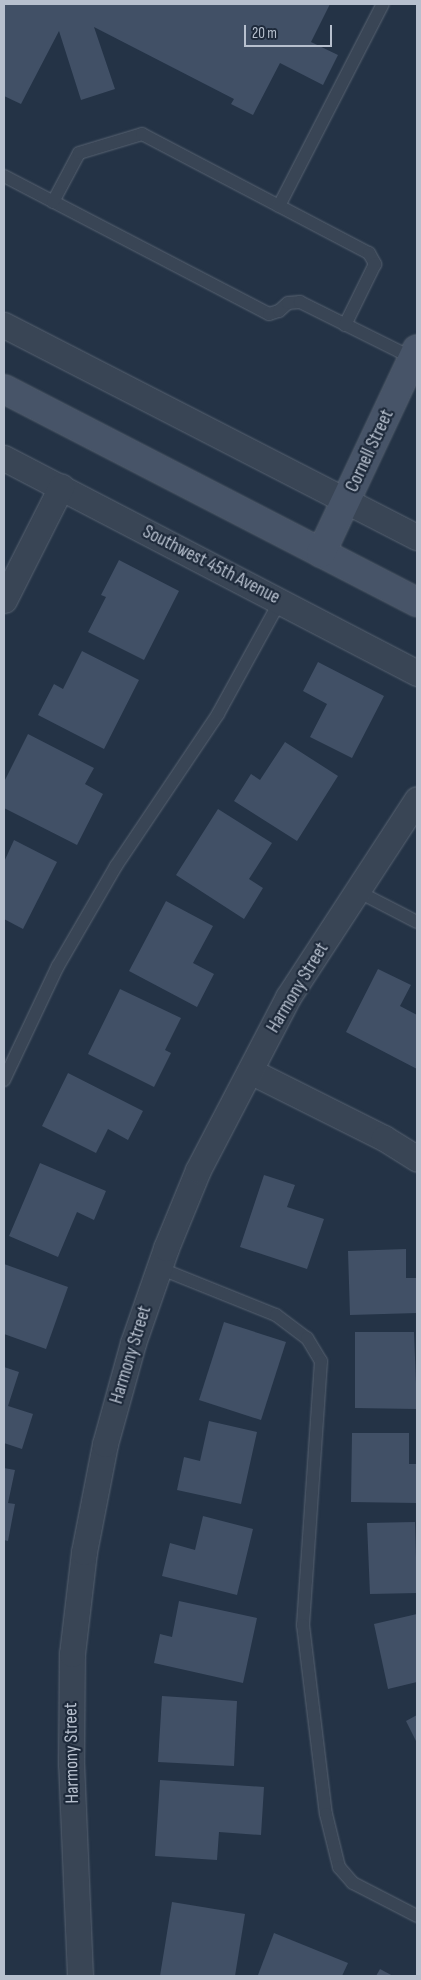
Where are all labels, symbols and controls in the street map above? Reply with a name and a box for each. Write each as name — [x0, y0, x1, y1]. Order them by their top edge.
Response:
scale bar — [246, 15, 334, 47]
text: 20 m — [252, 24, 277, 43]
street label: Cornell Street — [341, 406, 399, 496]
street label: Southwest 45th Avenue — [139, 521, 283, 609]
street label: Harmony Street — [262, 939, 334, 1037]
street label: Harmony Street — [105, 1303, 157, 1407]
street label: Harmony Street — [60, 1702, 84, 1804]

